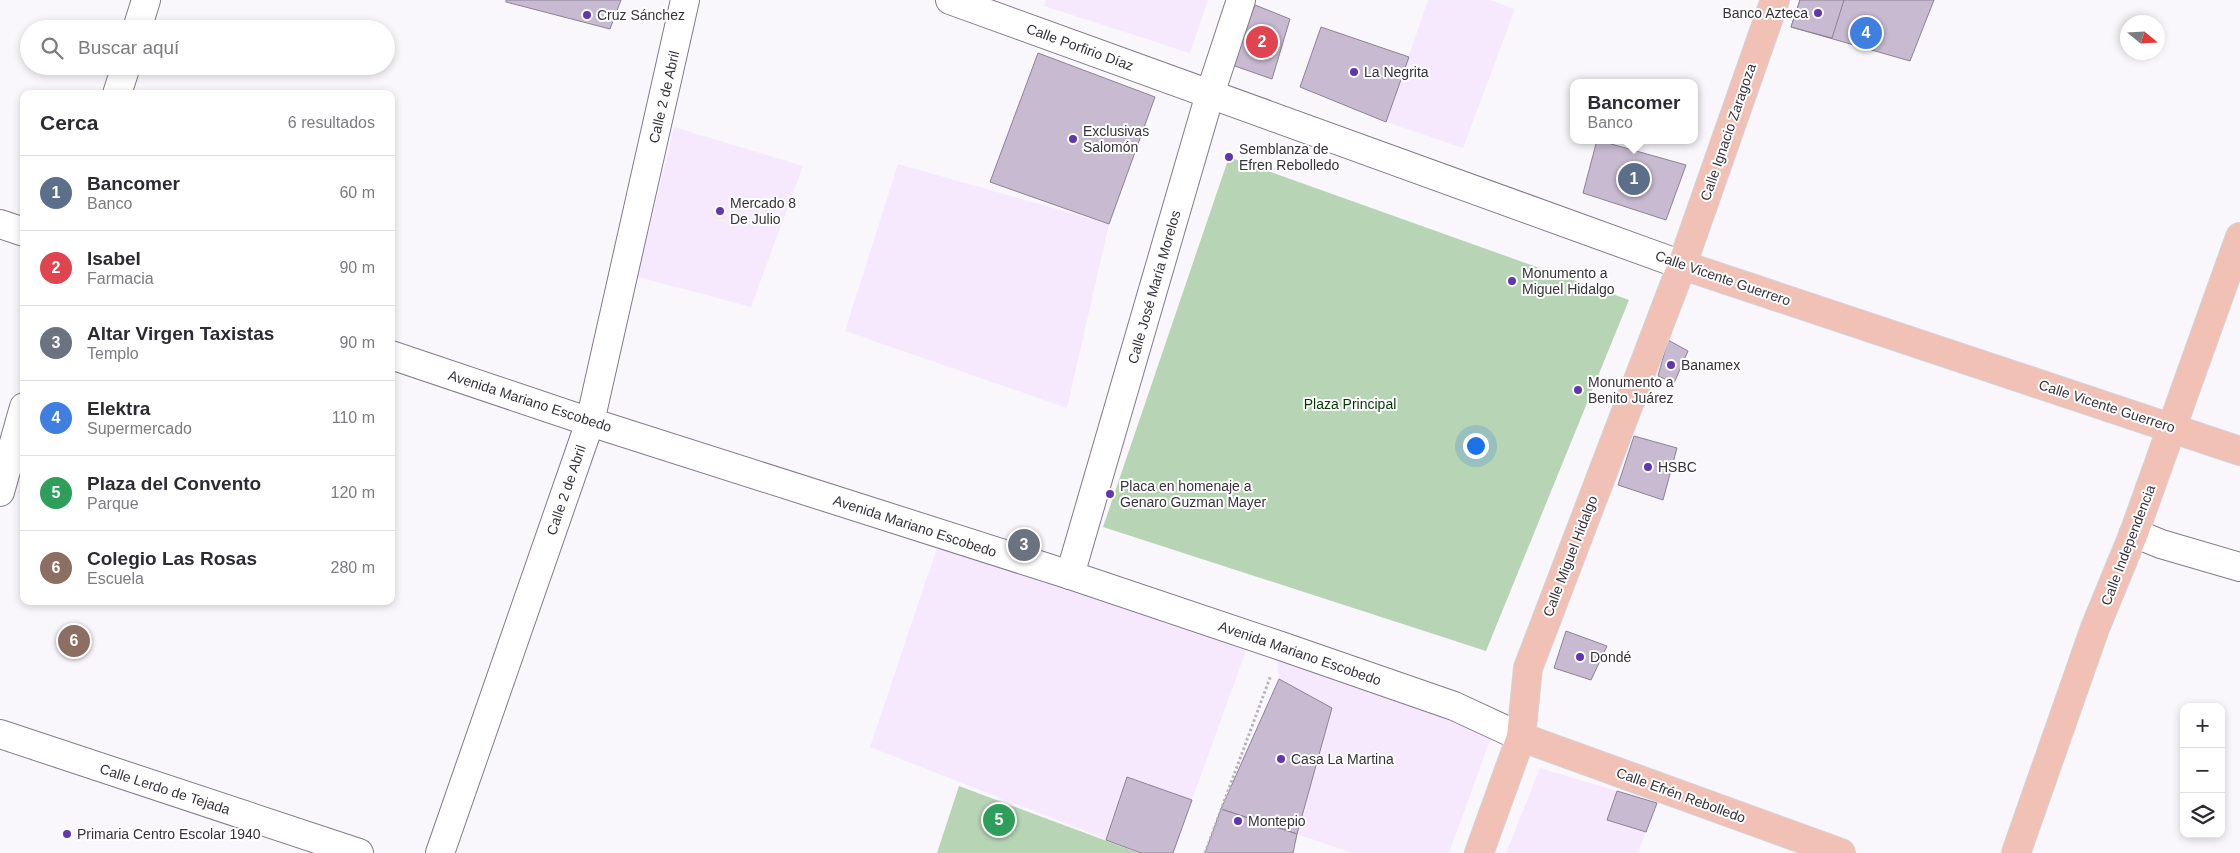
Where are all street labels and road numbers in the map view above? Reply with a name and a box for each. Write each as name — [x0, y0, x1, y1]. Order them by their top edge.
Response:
street label: Calle Porfirio Díaz — [1024, 20, 1136, 74]
street label: Calle 2 de Abril — [646, 49, 682, 145]
street label: Calle Ignacio Zaragoza — [1697, 61, 1759, 203]
street label: Calle José María Morelos — [1124, 209, 1184, 365]
street label: Calle Vicente Guerrero — [1653, 247, 1793, 309]
street label: Avenida Mariano Escobedo — [446, 367, 614, 435]
street label: Calle Vicente Guerrero — [2037, 376, 2177, 436]
street label: Calle 2 de Abril — [543, 443, 589, 537]
street label: Calle Independencia — [2098, 482, 2158, 607]
street label: Avenida Mariano Escobedo — [831, 492, 999, 560]
street label: Calle Miguel Hidalgo — [1540, 493, 1601, 619]
street label: Avenida Mariano Escobedo — [1217, 618, 1384, 688]
street label: Calle Lerdo de Tejada — [98, 760, 232, 818]
street label: Calle Efrén Rebolledo — [1614, 764, 1748, 826]

